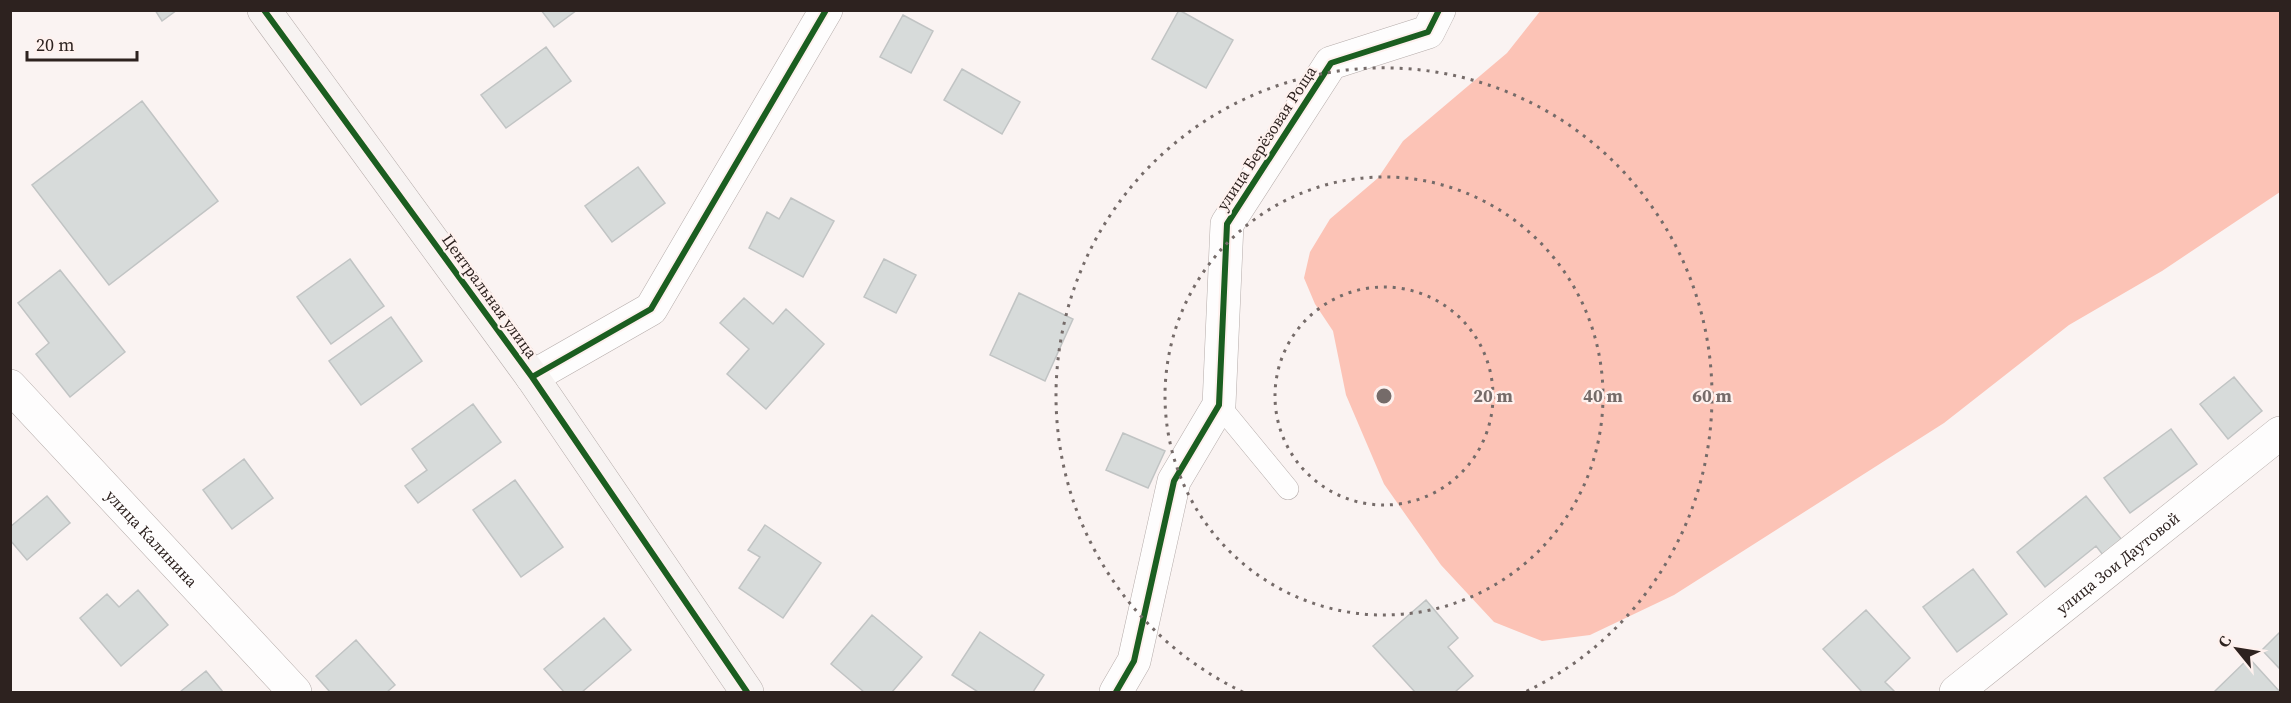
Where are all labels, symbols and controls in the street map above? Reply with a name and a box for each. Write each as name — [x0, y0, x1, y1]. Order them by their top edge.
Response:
scale bar — [27, 24, 136, 62]
text: 20 m — [36, 32, 74, 57]
street label: улица Берёзовая Роща — [1211, 61, 1321, 215]
street label: Центральная улица — [437, 229, 543, 363]
text: 20 m — [1473, 383, 1513, 408]
text: 40 m — [1583, 383, 1623, 408]
text: 60 m — [1692, 383, 1732, 408]
centre of rings — [1374, 386, 1394, 406]
street label: улица Калинина — [101, 485, 203, 592]
street label: улица Зои Даутовой — [2051, 507, 2184, 619]
north arrow — [2207, 619, 2267, 679]
text: С — [2212, 632, 2236, 651]

